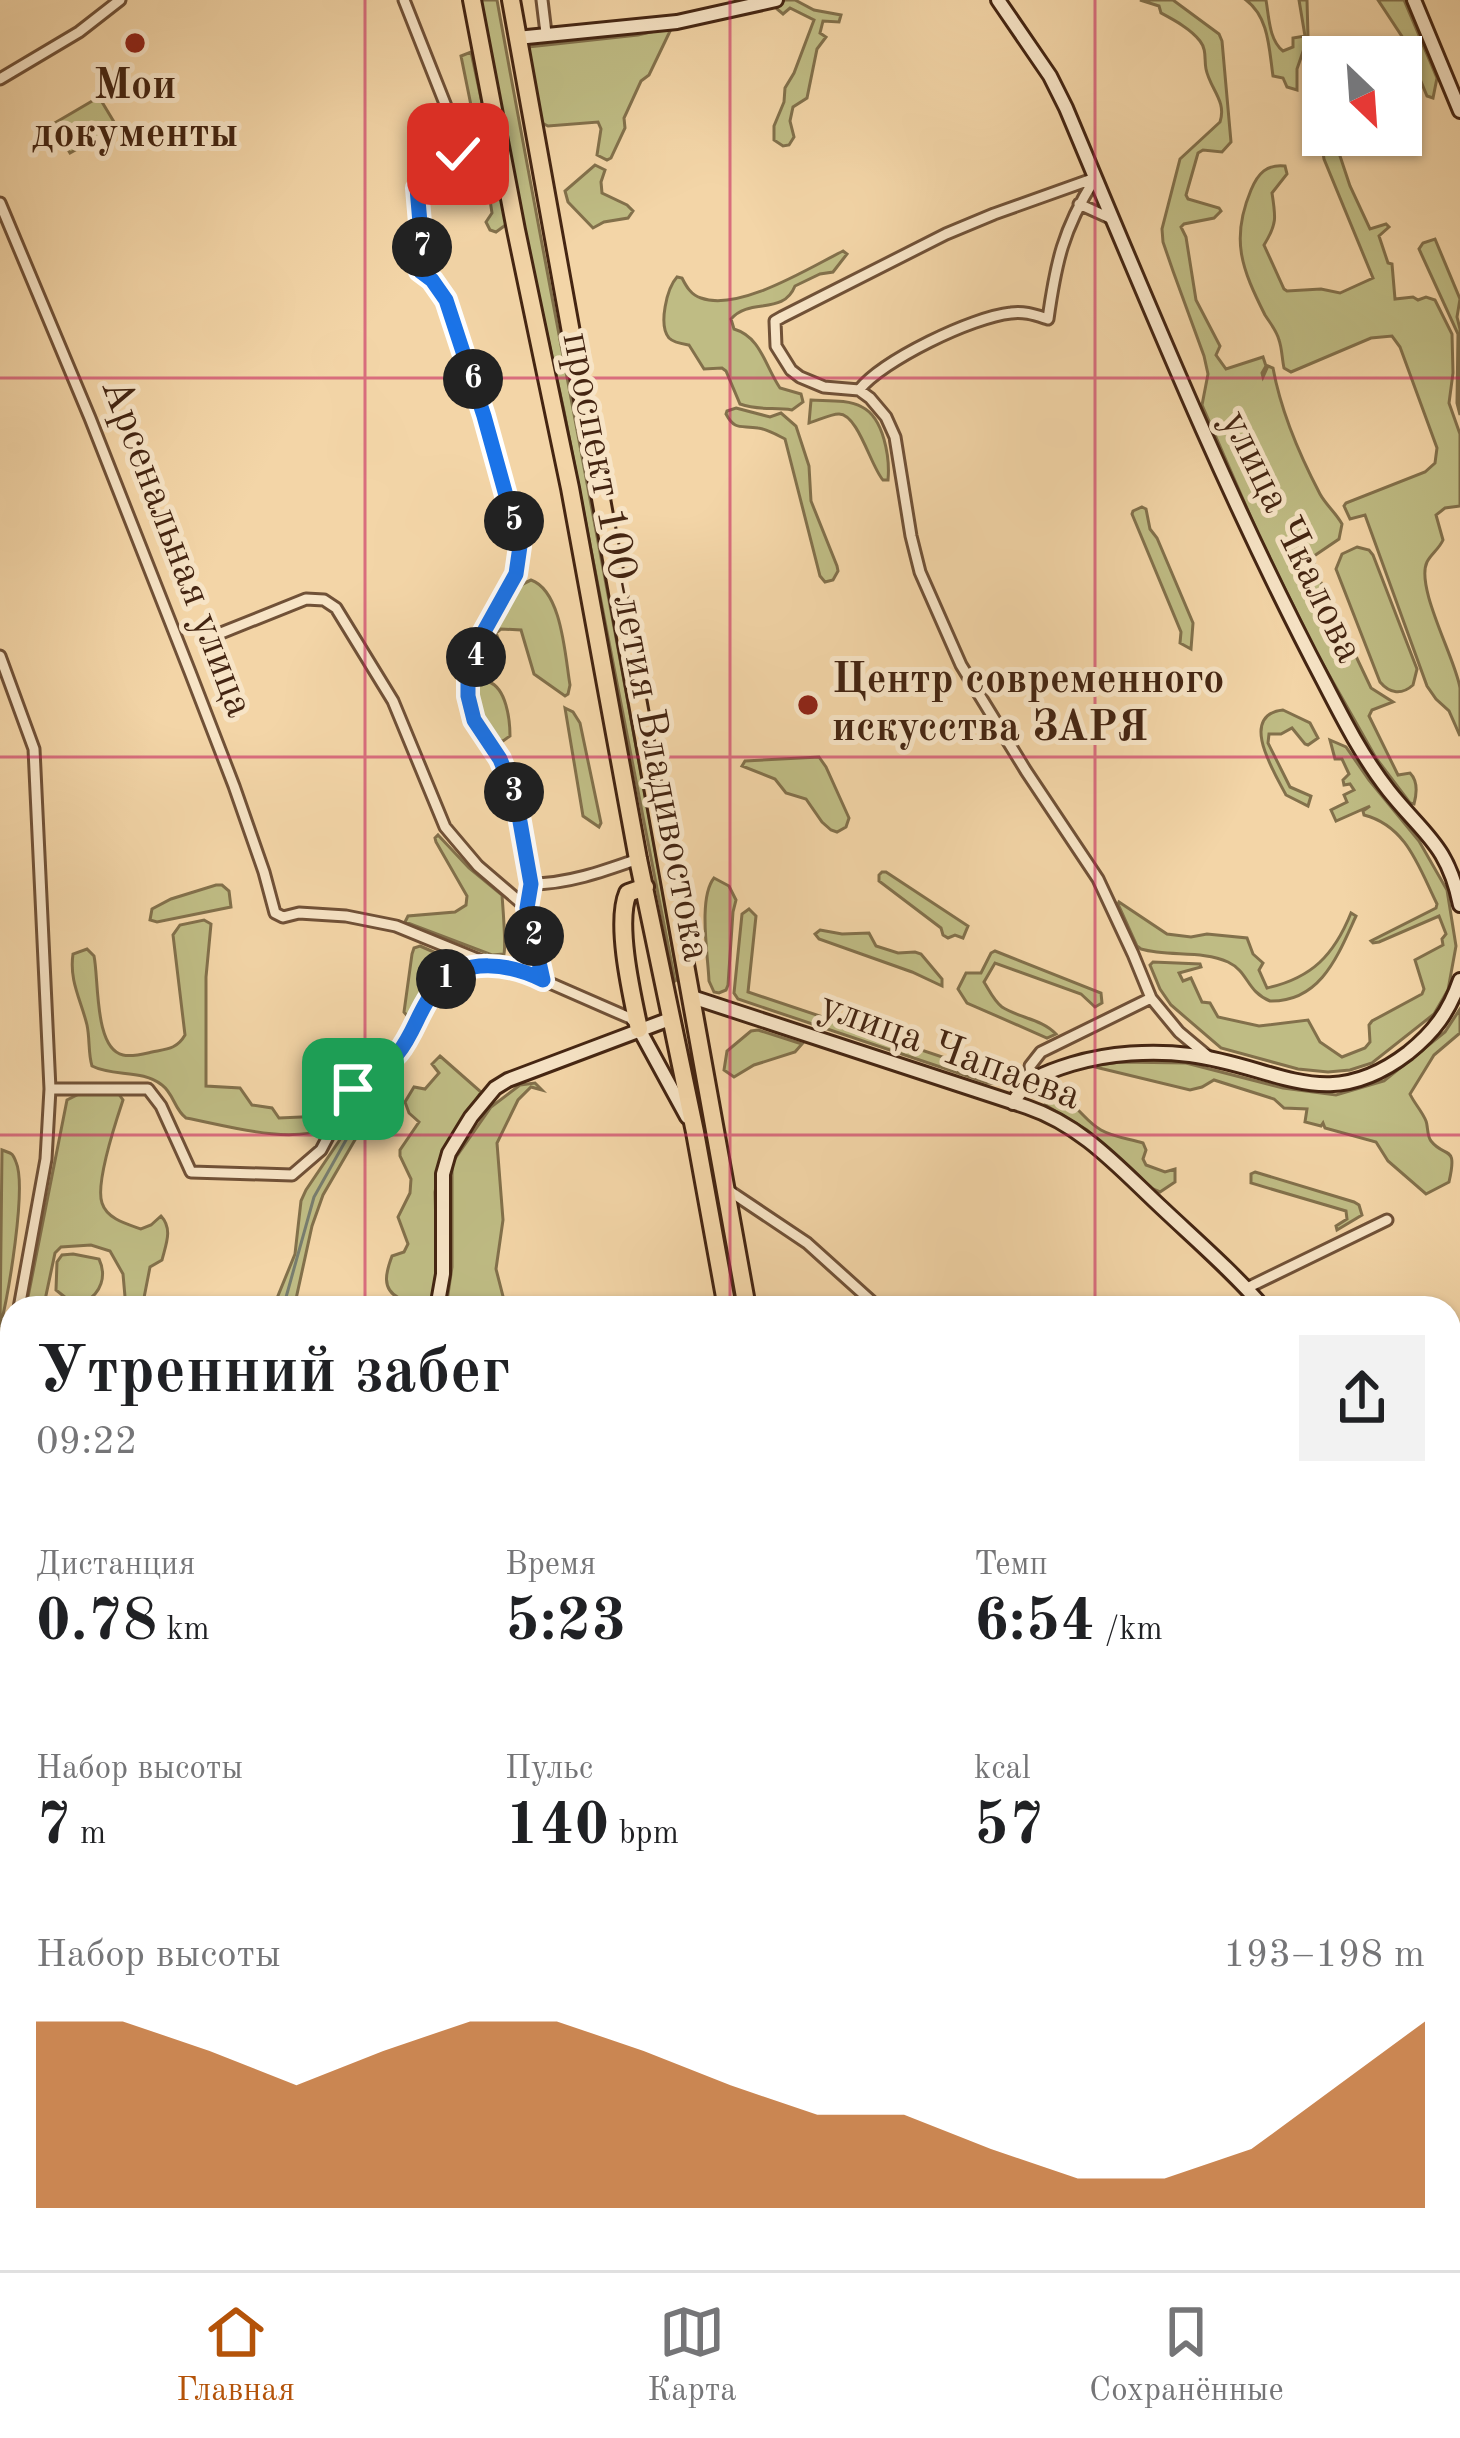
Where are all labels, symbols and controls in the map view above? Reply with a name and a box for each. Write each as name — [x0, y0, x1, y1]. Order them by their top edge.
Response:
marker: Мои документы — [122, 30, 148, 56]
north arrow — [1302, 36, 1422, 156]
map controls — [1302, 36, 1422, 156]
place label: Мои документы — [32, 66, 238, 156]
pin — [407, 103, 509, 205]
icon: check — [425, 121, 491, 187]
pin: 7 — [392, 217, 452, 277]
text: 7 — [412, 230, 432, 263]
street label: проспект 100-летия Владивостока — [553, 329, 717, 965]
pin: 6 — [443, 349, 503, 409]
text: 6 — [463, 362, 483, 395]
street label: Арсенальная улица — [92, 373, 260, 723]
street label: улица Чкалова — [1212, 404, 1370, 670]
pin: 5 — [484, 491, 544, 551]
text: 5 — [504, 504, 524, 537]
pin: 4 — [446, 627, 506, 687]
text: 4 — [466, 640, 486, 673]
place label: Центр современного искусства ЗАРЯ — [832, 660, 1225, 750]
marker: Центр современного искусства ЗАРЯ — [795, 692, 821, 718]
pin: 3 — [484, 762, 544, 822]
text: 3 — [504, 775, 524, 808]
pin: 2 — [504, 906, 564, 966]
text: 2 — [524, 919, 544, 952]
pin: 1 — [416, 949, 476, 1009]
text: 1 — [436, 962, 456, 995]
street label: улица Чапаева — [814, 985, 1086, 1119]
pin — [302, 1038, 404, 1140]
icon: arrive — [320, 1056, 386, 1122]
button: share — [1299, 1335, 1425, 1461]
text: Утренний забег — [36, 1341, 511, 1407]
text: 09:22 — [36, 1423, 137, 1462]
text: Дистанция — [36, 1549, 196, 1582]
text: Время — [505, 1549, 596, 1582]
text: Темп — [974, 1549, 1048, 1582]
text: 0.78 — [36, 1593, 157, 1653]
text: 5:23 — [505, 1593, 626, 1653]
text: 6:54 — [974, 1593, 1095, 1653]
text: km — [157, 1614, 210, 1647]
text: /km — [1095, 1614, 1163, 1647]
text: Набор высоты — [36, 1753, 243, 1786]
text: Пульс — [505, 1753, 593, 1786]
text: kcal — [974, 1753, 1031, 1786]
text: 7 — [36, 1797, 71, 1857]
text: 140 — [505, 1797, 609, 1857]
text: 57 — [974, 1797, 1044, 1857]
text: m — [71, 1818, 106, 1851]
text: bpm — [609, 1818, 679, 1851]
text: Набор высоты — [36, 1936, 281, 1975]
text: 193–198 m — [1223, 1936, 1425, 1975]
tab: Главная — [176, 2299, 295, 2412]
tab: Карта — [647, 2299, 737, 2412]
tab: Сохранённые — [1089, 2299, 1284, 2412]

